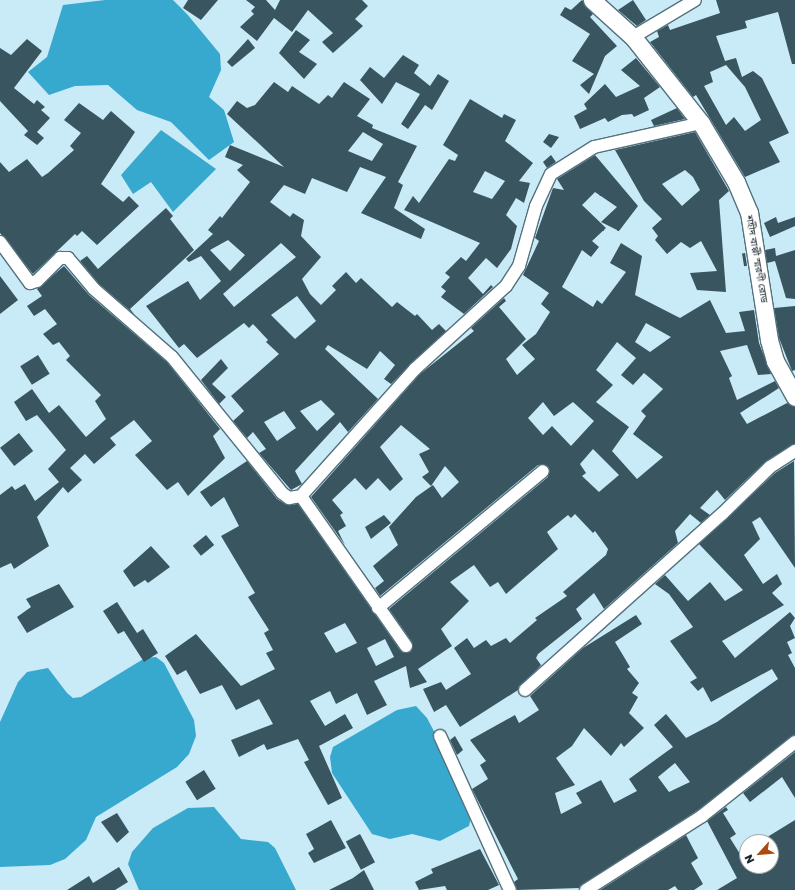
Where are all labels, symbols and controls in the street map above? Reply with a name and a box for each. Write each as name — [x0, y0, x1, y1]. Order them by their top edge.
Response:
street label: শহীদ বাপ্পী স্মরণী রোড — [743, 214, 771, 304]
north arrow — [739, 834, 779, 874]
text: N — [741, 853, 756, 866]

